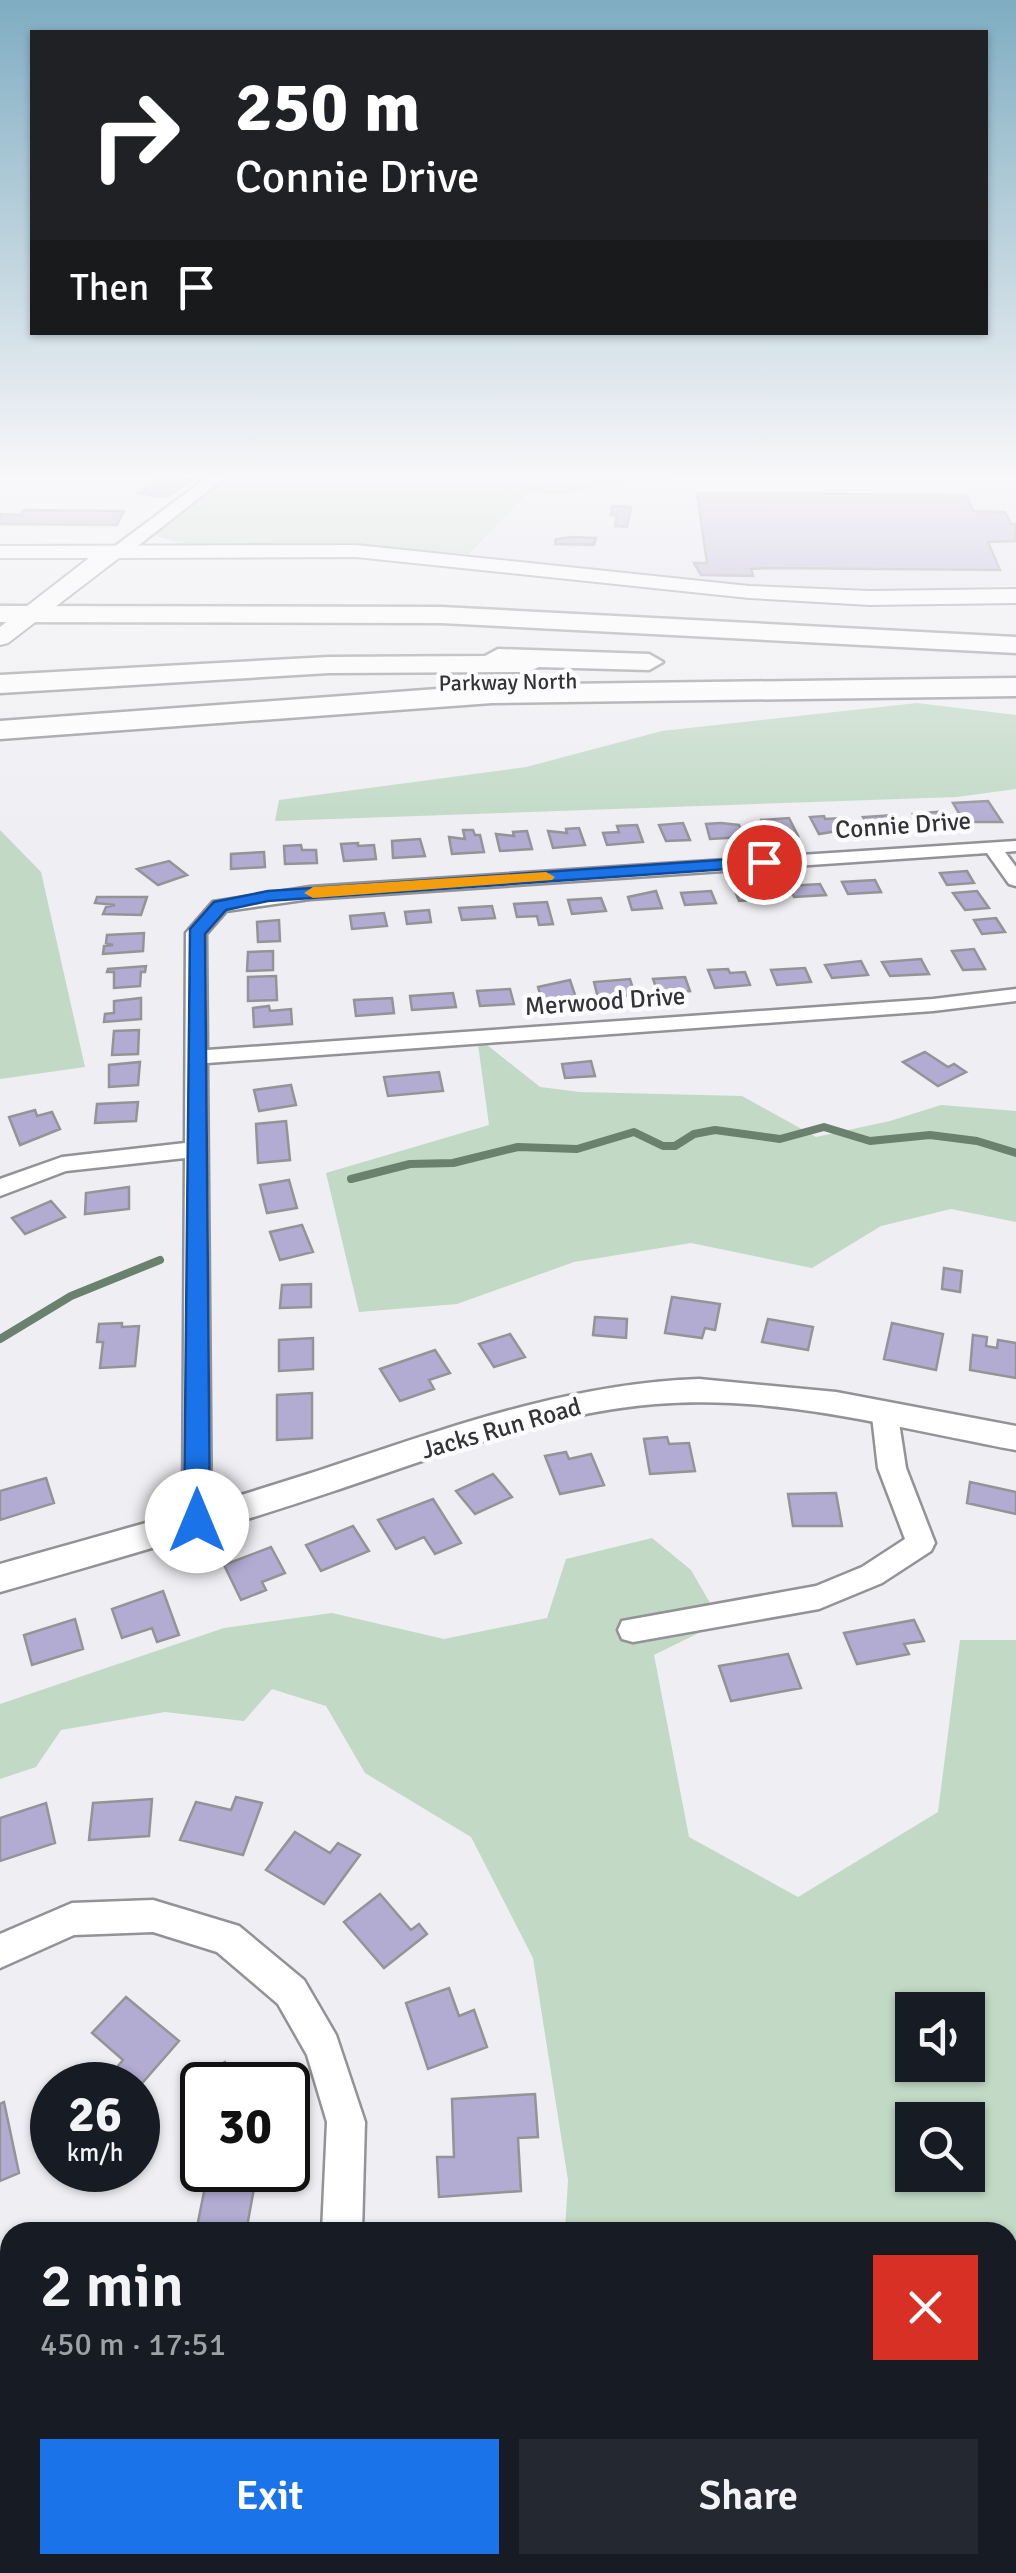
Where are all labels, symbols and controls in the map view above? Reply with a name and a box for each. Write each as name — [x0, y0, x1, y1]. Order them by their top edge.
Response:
text: 250 m — [235, 64, 420, 150]
icon: right — [70, 70, 200, 200]
text: Connie Drive — [235, 150, 480, 205]
icon: arrive — [169, 260, 224, 315]
text: Then — [70, 264, 149, 311]
street label: Parkway North — [438, 667, 578, 697]
street label: Connie Drive — [834, 805, 972, 845]
pin — [722, 820, 807, 905]
icon: arrive — [737, 835, 792, 890]
street label: Merwood Drive — [524, 980, 686, 1022]
street label: Jacks Run Road — [418, 1390, 584, 1466]
position arrow — [145, 1469, 249, 1573]
map controls — [895, 1992, 985, 2192]
button: sound — [895, 1992, 985, 2082]
speed limit sign: 30 — [180, 2062, 310, 2192]
text: 26 — [68, 2084, 122, 2146]
button: search — [895, 2102, 985, 2192]
text: km/h — [67, 2137, 123, 2168]
text: 2 min — [40, 2250, 184, 2324]
button: close — [873, 2255, 978, 2360]
text: 450 m · 17:51 — [40, 2325, 226, 2364]
button: Exit — [40, 2439, 499, 2554]
button: Share — [519, 2439, 978, 2554]

